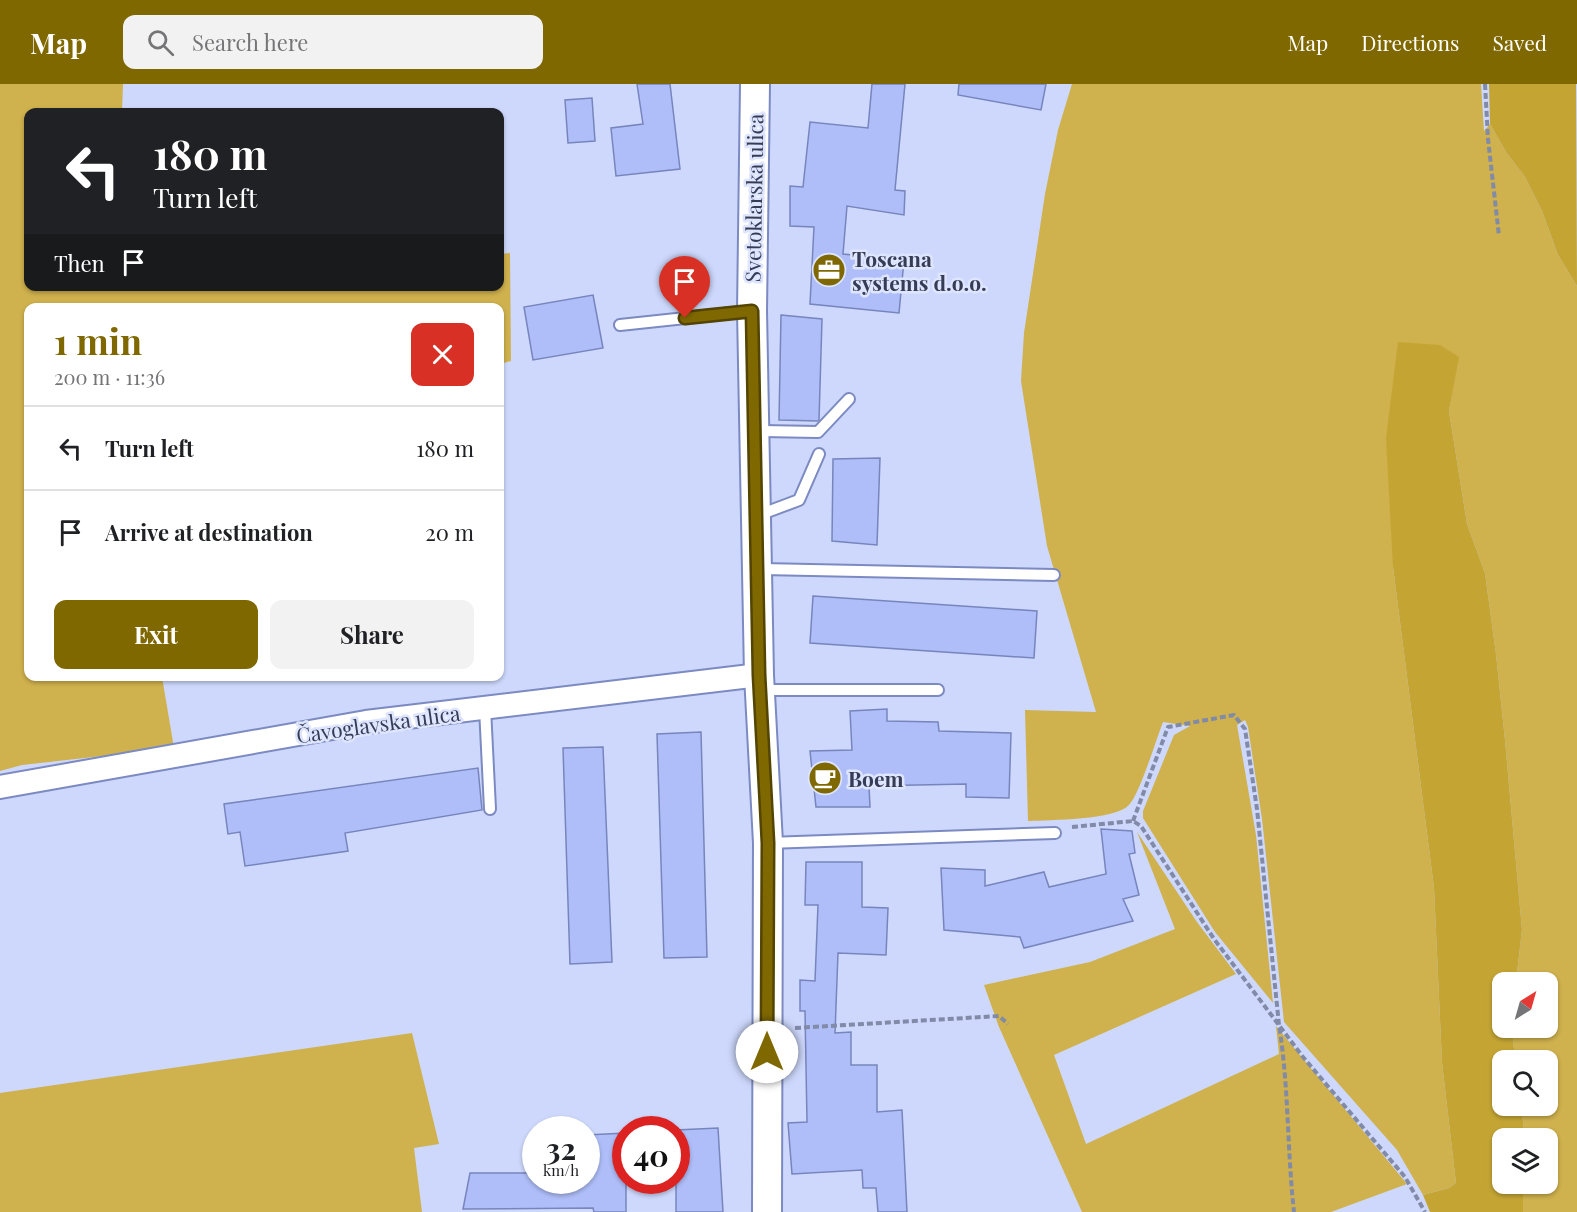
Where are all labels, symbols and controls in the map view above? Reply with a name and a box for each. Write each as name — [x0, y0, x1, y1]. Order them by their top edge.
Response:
search box — [123, 15, 543, 69]
text: Map — [30, 24, 87, 61]
icon: search — [144, 26, 177, 59]
text: Search here — [192, 27, 308, 57]
text: Map — [1287, 28, 1328, 56]
text: Directions — [1361, 28, 1459, 56]
text: Saved — [1492, 28, 1547, 56]
street label: Svetoklarska ulica — [738, 113, 768, 283]
text: 180 m — [153, 125, 268, 181]
icon: left — [54, 132, 132, 210]
text: Turn left — [153, 179, 257, 215]
place label: Toscana systems d.o.o. — [852, 244, 987, 296]
icon: arrive — [117, 246, 150, 279]
text: Then — [54, 248, 105, 278]
office icon: Toscana systems d.o.o. — [811, 252, 847, 288]
pin — [659, 256, 710, 318]
icon: arrive — [668, 265, 701, 298]
text: 1 min — [54, 316, 142, 364]
button: close — [411, 323, 474, 386]
text: 200 m · 11:36 — [54, 363, 165, 390]
icon: left — [54, 432, 87, 465]
text: Turn left — [105, 433, 194, 463]
text: 180 m — [416, 433, 474, 463]
icon: arrive — [54, 516, 87, 549]
text: Arrive at destination — [105, 517, 313, 547]
text: 20 m — [425, 517, 474, 547]
button: Exit — [54, 600, 258, 669]
button: Share — [270, 600, 474, 669]
street label: Čavoglavska ulica — [294, 698, 462, 748]
cafe icon: Boem — [807, 760, 843, 796]
place label: Boem — [848, 764, 903, 792]
north arrow — [1492, 972, 1558, 1038]
map controls — [1492, 972, 1558, 1194]
position arrow — [735, 1020, 799, 1084]
button: search — [1492, 1050, 1558, 1116]
speed limit sign: 40 — [612, 1116, 690, 1194]
text: 32 — [546, 1128, 576, 1168]
button: layers — [1492, 1128, 1558, 1194]
text: km/h — [543, 1160, 579, 1180]

